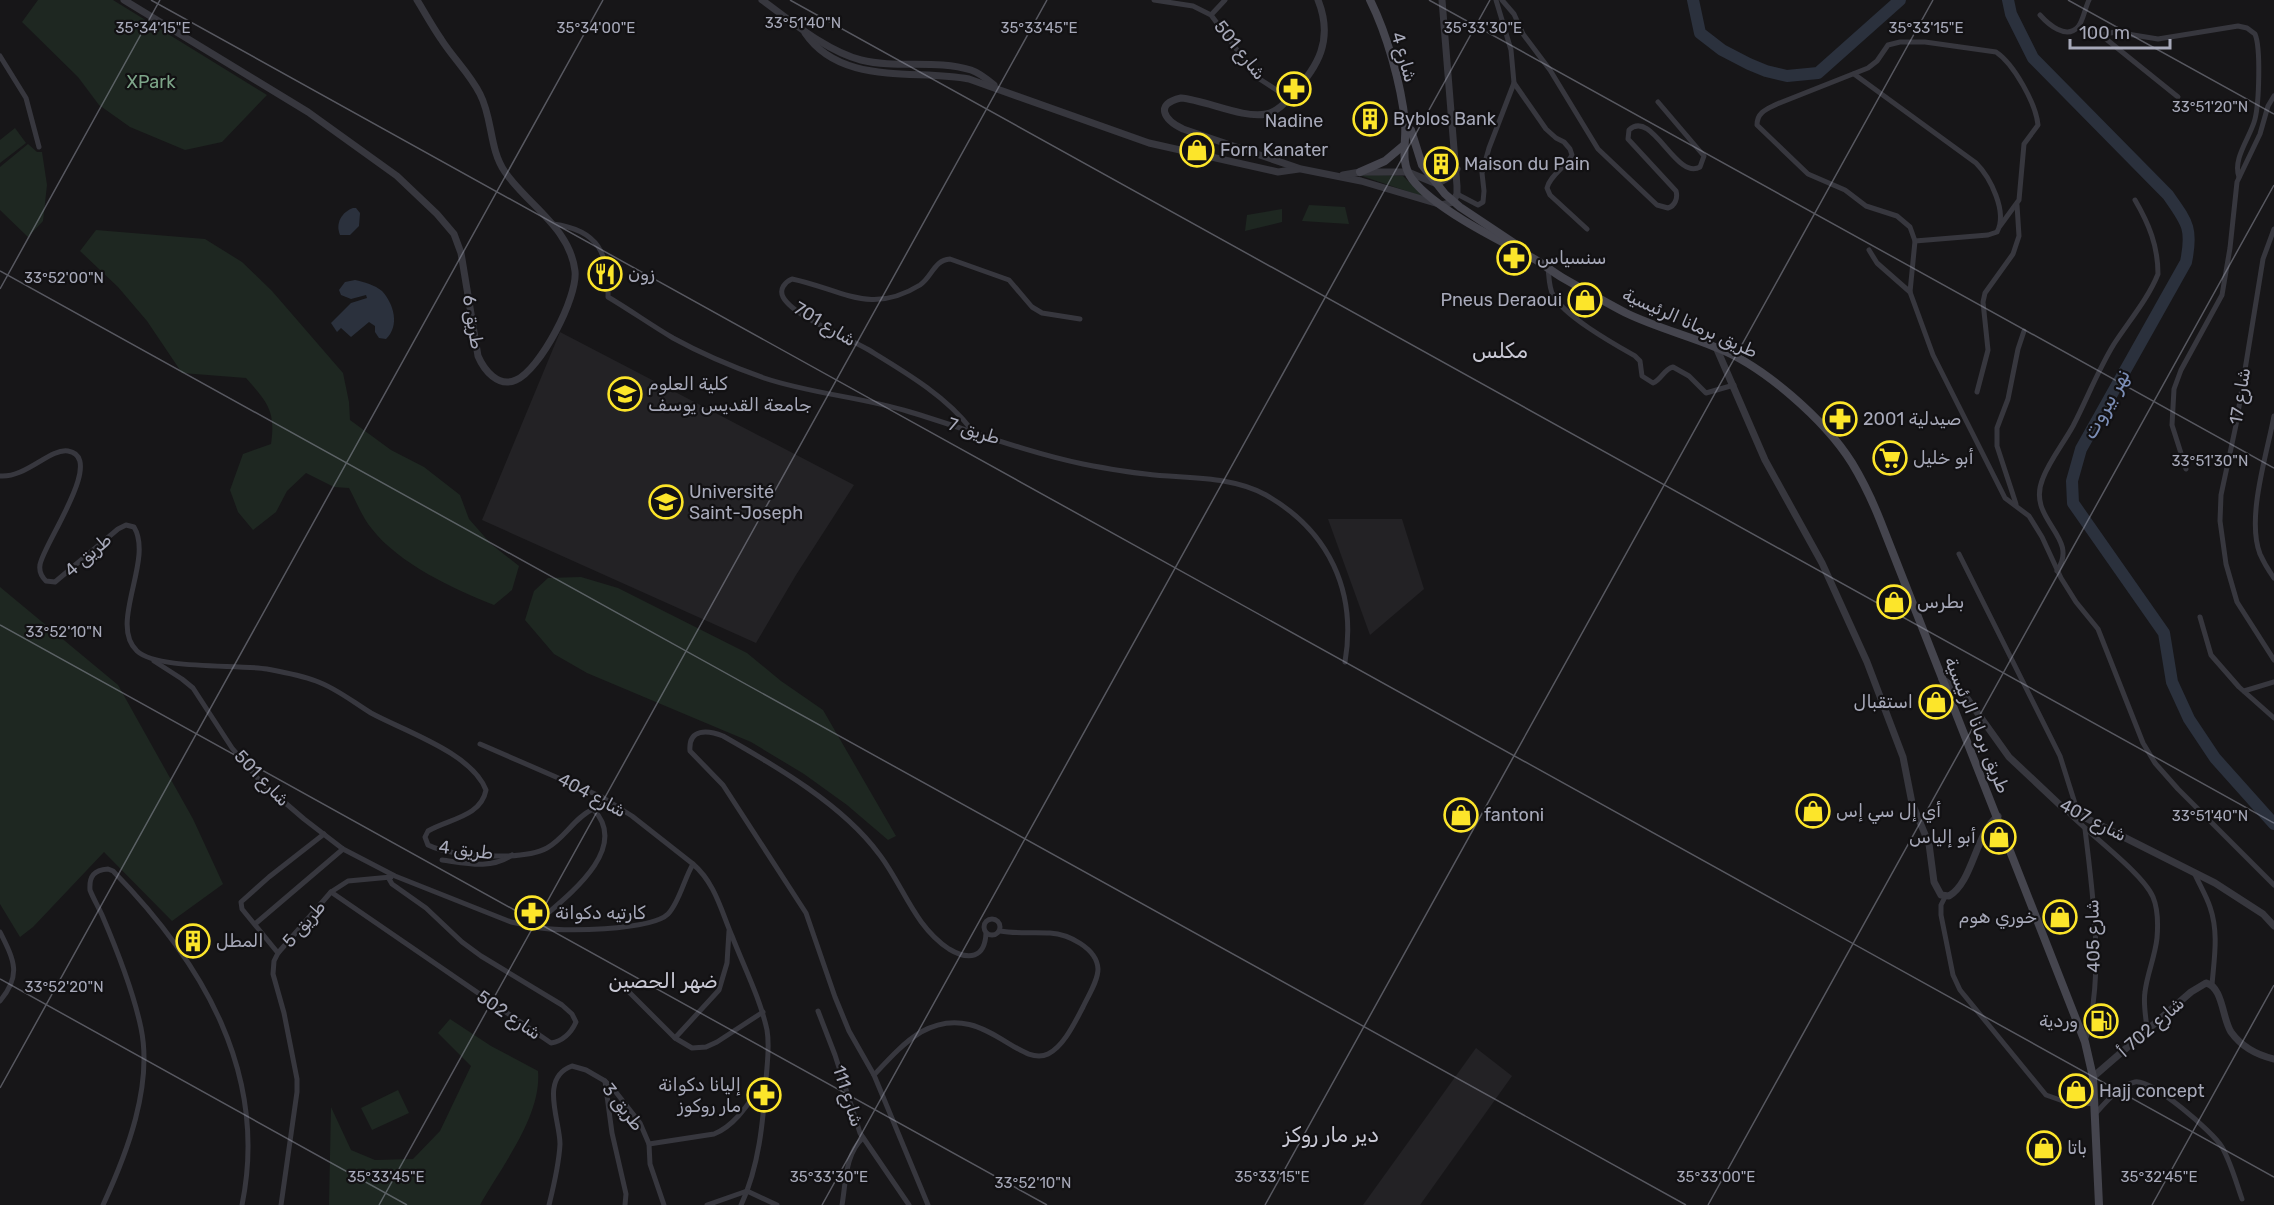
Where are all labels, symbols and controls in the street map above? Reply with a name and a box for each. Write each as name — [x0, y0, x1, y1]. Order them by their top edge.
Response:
scale bar — [2070, 12, 2170, 50]
text: 33°51'40"N — [765, 14, 841, 32]
street label: شارع 501 — [1209, 16, 1271, 85]
text: 35°34'15"E — [115, 19, 191, 37]
text: 35°34'00"E — [557, 19, 635, 37]
text: 35°33'45"E — [1000, 19, 1078, 37]
text: 35°33'30"E — [1444, 19, 1522, 37]
text: 35°33'15"E — [1888, 19, 1964, 37]
text: 100 m — [2079, 22, 2130, 44]
street label: شارع 4 — [1385, 29, 1422, 85]
park label: XPark — [127, 71, 176, 93]
pharmacy icon: Nadine — [1276, 71, 1312, 107]
text: 33°51'20"N — [2172, 98, 2248, 116]
building icon: Byblos Bank — [1352, 101, 1388, 137]
place label: Byblos Bank — [1393, 108, 1497, 130]
place label: Nadine — [1265, 110, 1323, 132]
shop icon: Forn Kanater — [1179, 132, 1215, 168]
place label: Forn Kanater — [1220, 139, 1328, 161]
building icon: Maison du Pain — [1423, 146, 1459, 182]
place label: Maison du Pain — [1464, 153, 1590, 175]
pharmacy icon: سنسياس — [1496, 240, 1532, 276]
place label: سنسياس — [1537, 247, 1606, 269]
restaurant icon: زون — [587, 256, 623, 292]
place label: زون — [628, 263, 655, 285]
text: 33°52'00"N — [24, 269, 104, 287]
shop icon: Pneus Deraoui — [1567, 282, 1603, 318]
street label: طريق برمانا الرئيسية — [1619, 283, 1761, 363]
place label: Pneus Deraoui — [1440, 289, 1562, 311]
street label: طريق 6 — [458, 293, 488, 351]
street label: شارع 701 — [789, 297, 860, 352]
district label: مكلس — [1472, 338, 1528, 363]
water label: نهر بيروت — [2077, 365, 2135, 443]
street label: شارع 17 — [2225, 366, 2256, 426]
place label: كلية العلوم جامعة القديس يوسف — [648, 373, 812, 416]
school or university icon: كلية العلوم جامعة القديس يوسف — [607, 376, 643, 412]
pharmacy icon: صيدلية 2001 — [1822, 401, 1858, 437]
place label: صيدلية 2001 — [1863, 408, 1961, 430]
street label: طريق 7 — [945, 413, 1003, 449]
supermarket icon: أبو خليل — [1872, 440, 1908, 476]
place label: أبو خليل — [1913, 447, 1974, 469]
text: 33°51'30"N — [2172, 452, 2248, 470]
place label: Université Saint-Joseph — [689, 481, 803, 524]
school or university icon: Université Saint-Joseph — [648, 484, 684, 520]
street label: طريق 4 — [60, 529, 116, 581]
shop icon: بطرس — [1876, 584, 1912, 620]
place label: بطرس — [1917, 591, 1964, 613]
text: 33°52'10"N — [26, 623, 102, 641]
street label: طريق برمانا الرئيسية — [1940, 653, 2014, 797]
shop icon: استقبال — [1918, 684, 1954, 720]
place label: استقبال — [1854, 691, 1913, 713]
street label: شارع 501 — [229, 745, 294, 812]
street label: شارع 404 — [554, 768, 630, 823]
shop icon: أي إل سي إس — [1795, 793, 1831, 829]
street label: شارع 407 — [2055, 794, 2130, 847]
shop icon: fantoni — [1443, 797, 1479, 833]
place label: أي إل سي إس — [1836, 800, 1941, 824]
place label: fantoni — [1484, 804, 1544, 826]
text: 33°51'40"N — [2172, 807, 2248, 825]
shop icon: أبو إلياس — [1981, 819, 2017, 855]
place label: أبو إلياس — [1909, 826, 1976, 848]
street label: طريق 4 — [437, 836, 495, 864]
pharmacy icon: كارتيه دكوانة — [514, 895, 550, 931]
street label: طريق 5 — [278, 896, 330, 952]
shop icon: خوري هوم — [2042, 899, 2078, 935]
street label: شارع 405 — [2081, 899, 2106, 973]
place label: كارتيه دكوانة — [555, 902, 646, 924]
place label: خوري هوم — [1959, 906, 2037, 929]
building icon: المطل — [175, 923, 211, 959]
place label: المطل — [216, 930, 264, 952]
district label: ضهر الحصين — [608, 968, 718, 993]
text: 33°52'20"N — [24, 978, 104, 996]
street label: شارع 502 — [472, 985, 545, 1045]
street label: شارع 702 أ — [2113, 992, 2189, 1063]
fuel station icon: وردية — [2083, 1003, 2119, 1039]
place label: وردية — [2039, 1010, 2078, 1032]
street label: شارع 111 — [827, 1062, 868, 1130]
shop icon: Hajj concept — [2058, 1073, 2094, 1109]
place label: إليانا دكوانة مار روكوز — [658, 1074, 741, 1117]
pharmacy icon: إليانا دكوانة مار روكوز — [746, 1077, 782, 1113]
street label: طريق 3 — [597, 1079, 649, 1135]
place label: Hajj concept — [2099, 1080, 2204, 1102]
district label: دير مار روكز — [1281, 1122, 1379, 1148]
shop icon: باتا — [2026, 1130, 2062, 1166]
place label: باتا — [2067, 1137, 2087, 1159]
text: 35°33'45"E — [347, 1168, 425, 1186]
text: 35°33'30"E — [790, 1168, 868, 1186]
text: 35°33'15"E — [1234, 1168, 1310, 1186]
text: 35°33'00"E — [1677, 1168, 1755, 1186]
text: 35°32'45"E — [2121, 1168, 2197, 1186]
text: 33°52'10"N — [995, 1174, 1071, 1192]

